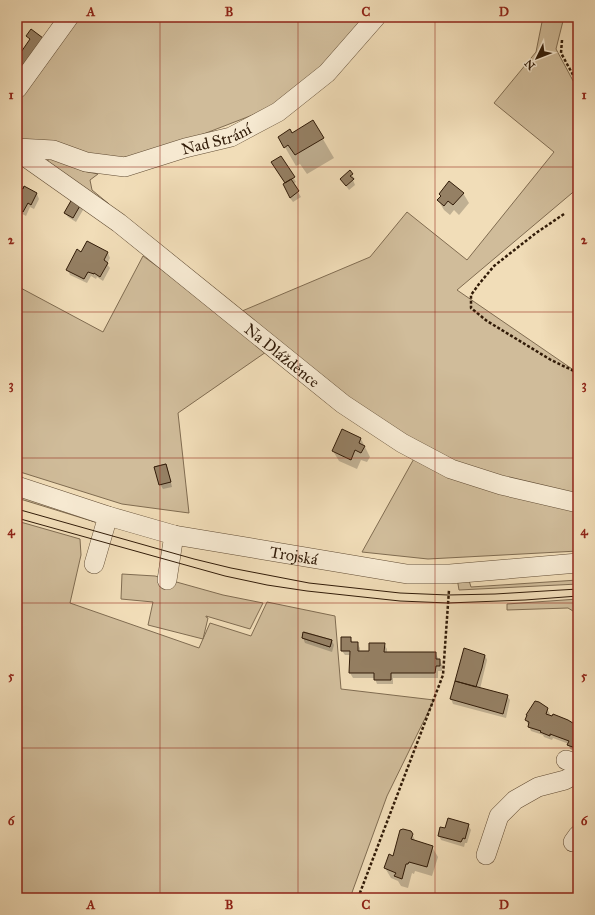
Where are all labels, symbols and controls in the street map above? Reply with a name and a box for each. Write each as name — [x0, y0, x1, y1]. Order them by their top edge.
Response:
text: A — [86, 4, 96, 20]
text: B — [225, 4, 234, 20]
text: C — [362, 4, 371, 20]
text: D — [499, 4, 509, 20]
north arrow — [517, 38, 557, 78]
text: N — [522, 56, 538, 72]
text: 1 — [8, 87, 14, 103]
text: 1 — [581, 87, 587, 103]
street label: Nad Strání — [179, 118, 255, 158]
text: 2 — [8, 232, 15, 248]
text: 2 — [581, 232, 588, 248]
street label: Na Dlážděnce — [241, 319, 324, 391]
text: 3 — [8, 377, 14, 393]
text: 3 — [581, 377, 587, 393]
text: 4 — [7, 523, 15, 539]
text: 4 — [580, 523, 588, 539]
street label: Trojská — [268, 542, 320, 568]
text: 5 — [8, 668, 15, 684]
text: 5 — [581, 668, 588, 684]
text: 6 — [8, 813, 16, 829]
text: 6 — [581, 813, 589, 829]
text: A — [86, 897, 96, 913]
text: B — [225, 897, 234, 913]
text: C — [362, 897, 371, 913]
text: D — [499, 897, 509, 913]

